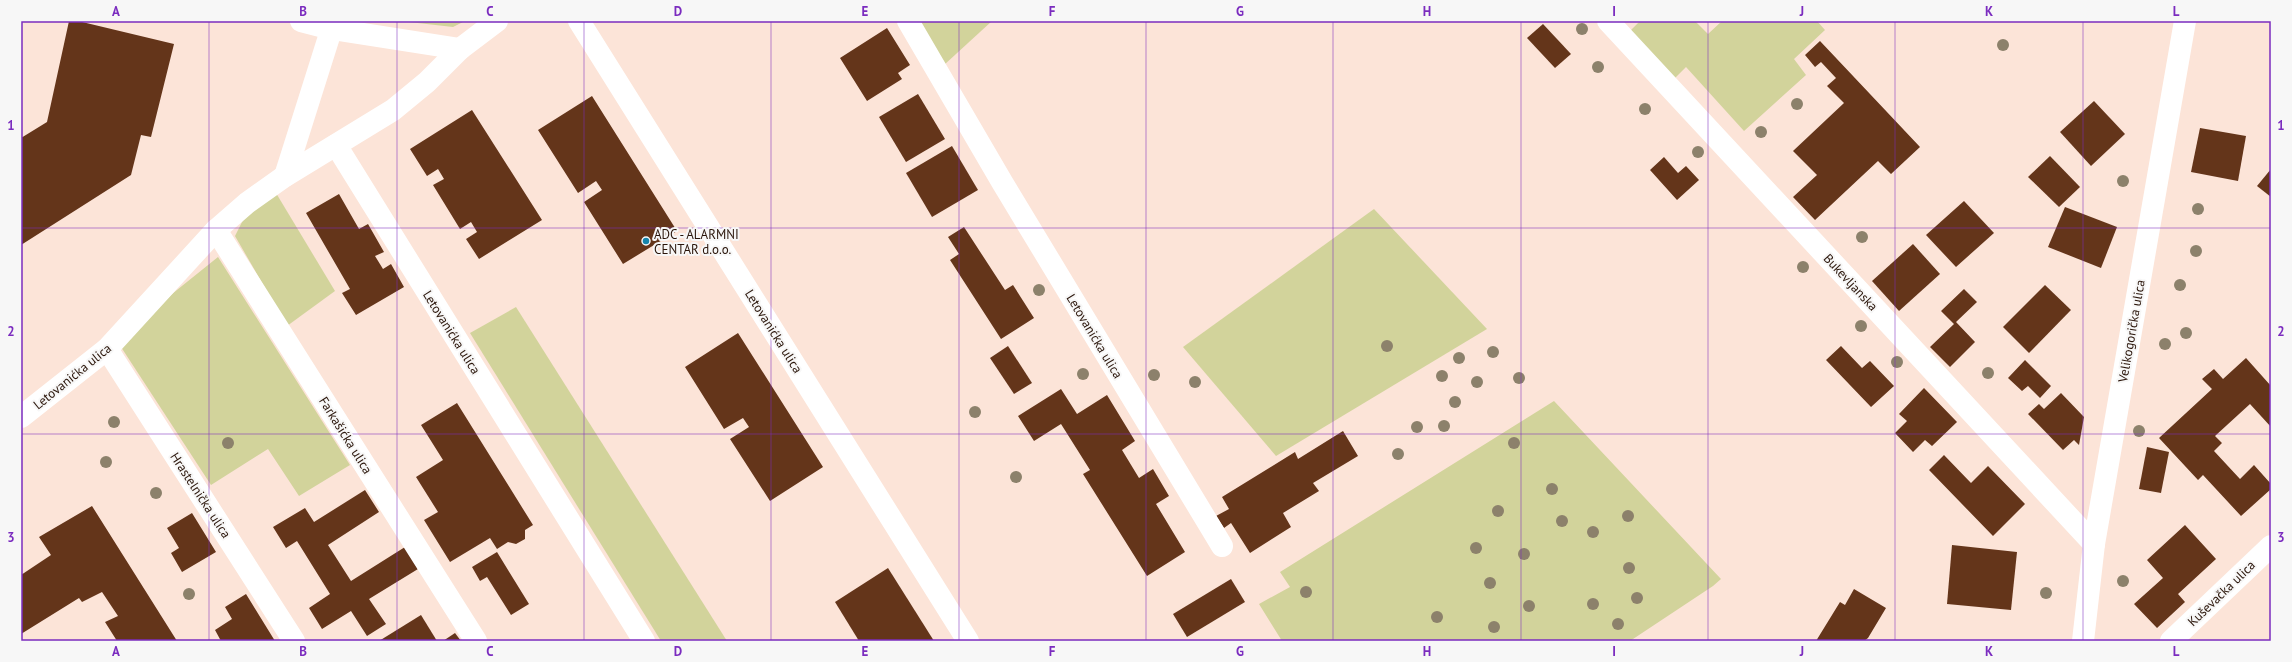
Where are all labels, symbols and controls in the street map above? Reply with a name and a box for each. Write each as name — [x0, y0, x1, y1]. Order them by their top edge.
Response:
text: A — [112, 3, 120, 20]
text: B — [299, 3, 307, 20]
text: C — [486, 3, 494, 20]
text: D — [674, 3, 682, 20]
text: E — [862, 3, 869, 20]
text: F — [1049, 3, 1056, 20]
text: G — [1236, 3, 1244, 20]
text: H — [1423, 3, 1431, 20]
text: I — [1612, 3, 1616, 20]
text: J — [1799, 3, 1804, 20]
text: K — [1985, 3, 1993, 20]
text: L — [2173, 3, 2180, 20]
text: 1 — [7, 117, 15, 134]
text: 1 — [2277, 117, 2285, 134]
place label: ADC - ALARMNI CENTAR d.o.o. — [654, 226, 739, 258]
marker: ADC - ALARMNI CENTAR d.o.o. — [641, 236, 651, 246]
street label: Bukevljanska — [1820, 250, 1881, 315]
street label: Velikogorička ulica — [2114, 278, 2149, 385]
street label: Letovanićka ulica — [741, 286, 806, 376]
street label: Letovanićka ulica — [419, 287, 484, 377]
street label: Letovanićka ulica — [1063, 291, 1126, 382]
text: 2 — [7, 323, 15, 340]
text: 2 — [2277, 323, 2285, 340]
street label: Letovanićka ulica — [30, 340, 115, 413]
street label: Farkašićka ulica — [315, 394, 376, 477]
street label: Hrastelnička ulica — [167, 449, 235, 541]
text: 3 — [7, 529, 15, 546]
text: 3 — [2277, 529, 2285, 546]
street label: Kuševačka ulica — [2184, 557, 2259, 630]
text: A — [112, 643, 120, 660]
text: B — [299, 643, 307, 660]
text: C — [486, 643, 494, 660]
text: D — [674, 643, 682, 660]
text: E — [862, 643, 869, 660]
text: F — [1049, 643, 1056, 660]
text: G — [1236, 643, 1244, 660]
text: H — [1423, 643, 1431, 660]
text: I — [1612, 643, 1616, 660]
text: J — [1799, 643, 1804, 660]
text: K — [1985, 643, 1993, 660]
text: L — [2173, 643, 2180, 660]

